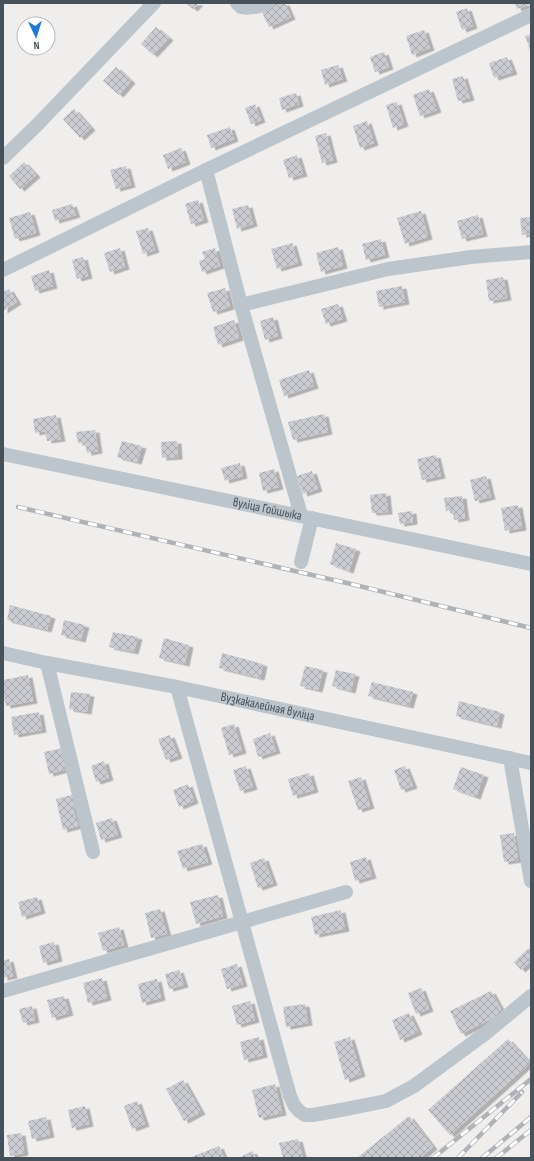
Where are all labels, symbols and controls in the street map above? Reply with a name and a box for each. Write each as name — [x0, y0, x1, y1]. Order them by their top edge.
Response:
north arrow — [16, 16, 56, 56]
text: N — [33, 39, 40, 52]
street label: вуліца Гойшыка — [231, 494, 303, 524]
street label: Вузкакалейная вуліца — [219, 689, 316, 724]

